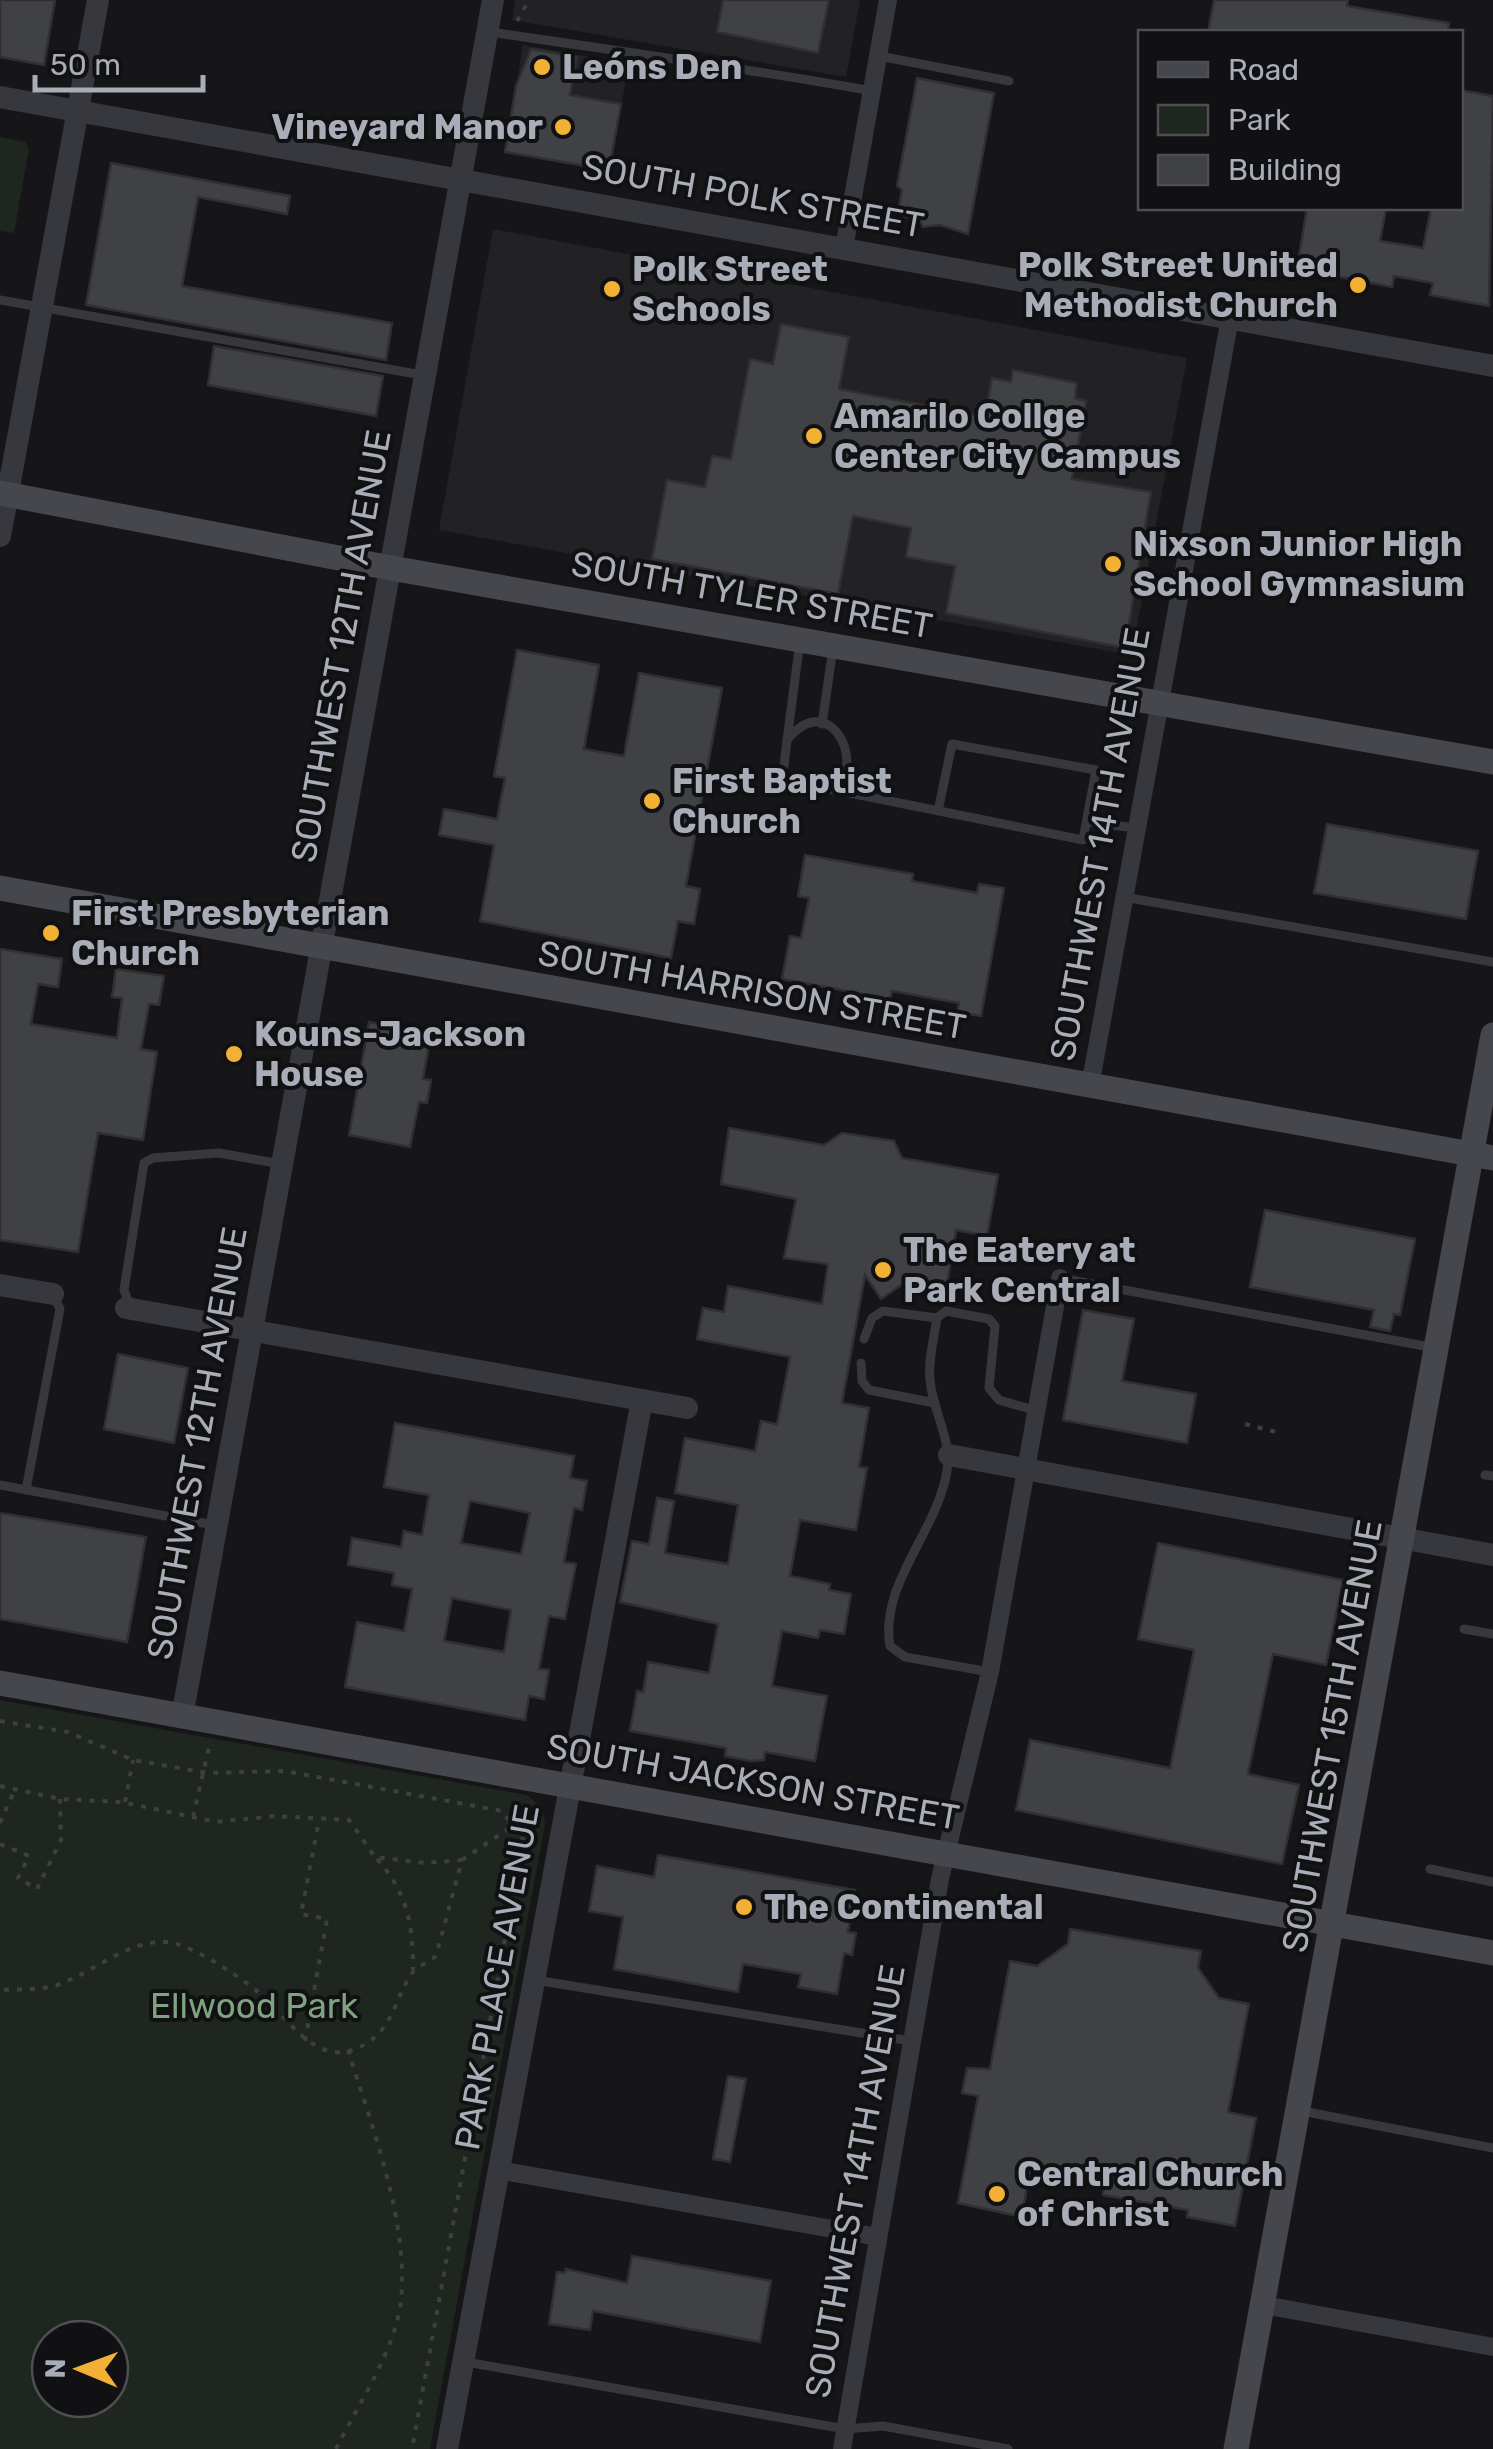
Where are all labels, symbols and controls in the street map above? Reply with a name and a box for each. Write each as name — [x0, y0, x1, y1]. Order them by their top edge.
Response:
scale bar — [35, 30, 202, 92]
legend — [1138, 30, 1463, 210]
place label: Leóns Den — [562, 46, 743, 88]
text: 50 m — [50, 47, 121, 83]
text: Road — [1228, 52, 1299, 88]
marker: Leóns Den — [531, 56, 553, 78]
text: Park — [1228, 102, 1291, 138]
place label: Vineyard Manor — [271, 106, 543, 148]
marker: Vineyard Manor — [552, 116, 574, 138]
street label: SOUTH POLK STREET — [579, 145, 927, 247]
text: Building — [1228, 152, 1342, 188]
place label: Polk Street United Methodist Church — [1018, 244, 1338, 326]
place label: Polk Street Schools — [632, 248, 828, 330]
marker: Polk Street United Methodist Church — [1347, 274, 1369, 296]
marker: Polk Street Schools — [601, 278, 623, 300]
place label: Amarilo Collge Center City Campus — [834, 395, 1181, 477]
marker: Amarilo Collge Center City Campus — [803, 425, 825, 447]
street label: SOUTHWEST 12TH AVENUE — [282, 427, 400, 865]
place label: Nixson Junior High School Gymnasium — [1133, 523, 1465, 605]
street label: SOUTH TYLER STREET — [568, 543, 936, 647]
marker: Nixson Junior High School Gymnasium — [1102, 553, 1124, 575]
street label: SOUTHWEST 14TH AVENUE — [1041, 624, 1159, 1064]
place label: First Baptist Church — [672, 760, 892, 842]
marker: First Baptist Church — [641, 790, 663, 812]
place label: First Presbyterian Church — [71, 892, 390, 974]
marker: First Presbyterian Church — [40, 922, 62, 944]
street label: SOUTH HARRISON STREET — [535, 932, 969, 1048]
place label: Kouns-Jackson House — [254, 1013, 526, 1095]
marker: Kouns-Jackson House — [223, 1043, 245, 1065]
street label: SOUTHWEST 12TH AVENUE — [138, 1224, 256, 1662]
place label: The Eatery at Park Central — [903, 1229, 1136, 1311]
marker: The Eatery at Park Central — [872, 1259, 894, 1281]
street label: SOUTHWEST 15TH AVENUE — [1273, 1516, 1391, 1956]
street label: SOUTH JACKSON STREET — [543, 1725, 963, 1839]
street label: PARK PLACE AVENUE — [446, 1801, 548, 2153]
place label: The Continental — [764, 1886, 1044, 1928]
marker: The Continental — [733, 1896, 755, 1918]
street label: SOUTHWEST 14TH AVENUE — [796, 1961, 914, 2401]
park label: Ellwood Park — [150, 1985, 358, 2027]
place label: Central Church of Christ — [1017, 2153, 1284, 2235]
marker: Central Church of Christ — [986, 2183, 1008, 2205]
north arrow — [30, 2319, 130, 2419]
text: N — [39, 2358, 72, 2379]

